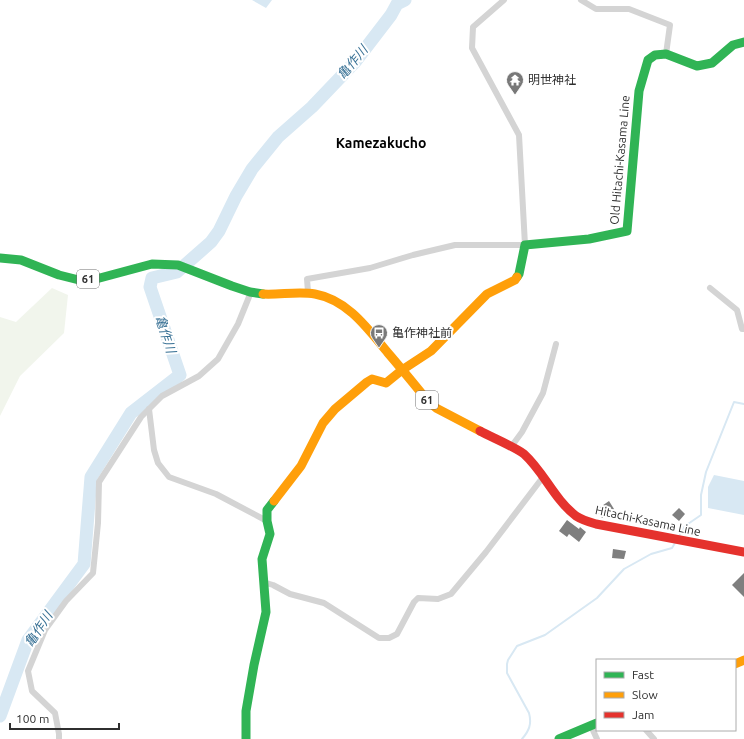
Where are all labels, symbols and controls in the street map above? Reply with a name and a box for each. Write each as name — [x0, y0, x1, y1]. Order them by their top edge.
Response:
water label: 亀作川 — [334, 41, 371, 81]
temple icon: 明世神社 — [505, 70, 525, 95]
place label: 明世神社 — [528, 73, 576, 86]
street label: Old Hitachi-Kasama Line — [607, 95, 632, 225]
district label: Kamezakucho — [336, 135, 426, 151]
road number: 61 — [77, 270, 99, 288]
water label: 亀作川 — [153, 313, 179, 357]
bus stop icon: 亀作神社前 — [369, 323, 389, 348]
place label: 亀作神社前 — [392, 326, 452, 339]
road number: 61 — [416, 391, 438, 409]
street label: Hitachi-Kasama Line — [594, 503, 702, 538]
water label: 亀作川 — [22, 607, 56, 649]
legend — [596, 659, 736, 731]
text: Fast — [632, 668, 654, 681]
text: Slow — [632, 688, 658, 701]
scale bar — [10, 705, 119, 731]
text: Jam — [632, 708, 654, 721]
text: 100 m — [16, 712, 49, 725]

